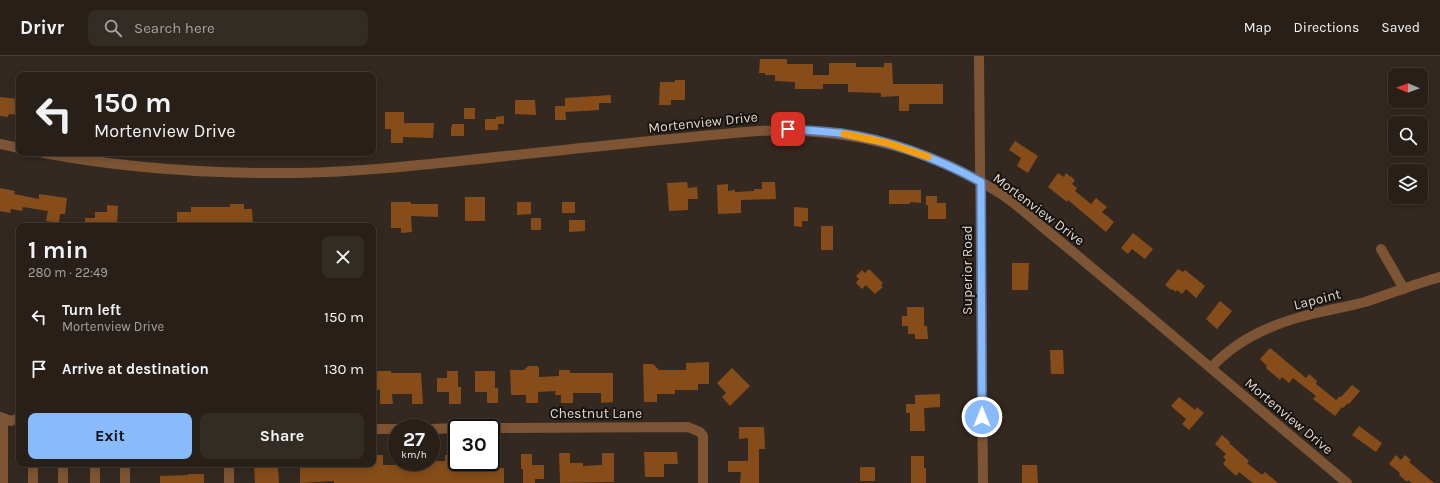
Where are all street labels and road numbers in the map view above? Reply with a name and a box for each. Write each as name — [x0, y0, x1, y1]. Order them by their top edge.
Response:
street label: Mortenview Drive — [647, 108, 759, 137]
street label: Mortenview Drive — [990, 169, 1088, 249]
street label: Superior Road — [959, 225, 976, 315]
street label: Lapoint — [1292, 285, 1342, 314]
street label: Mortenview Drive — [1241, 375, 1336, 458]
street label: Chestnut Lane — [550, 405, 642, 422]

